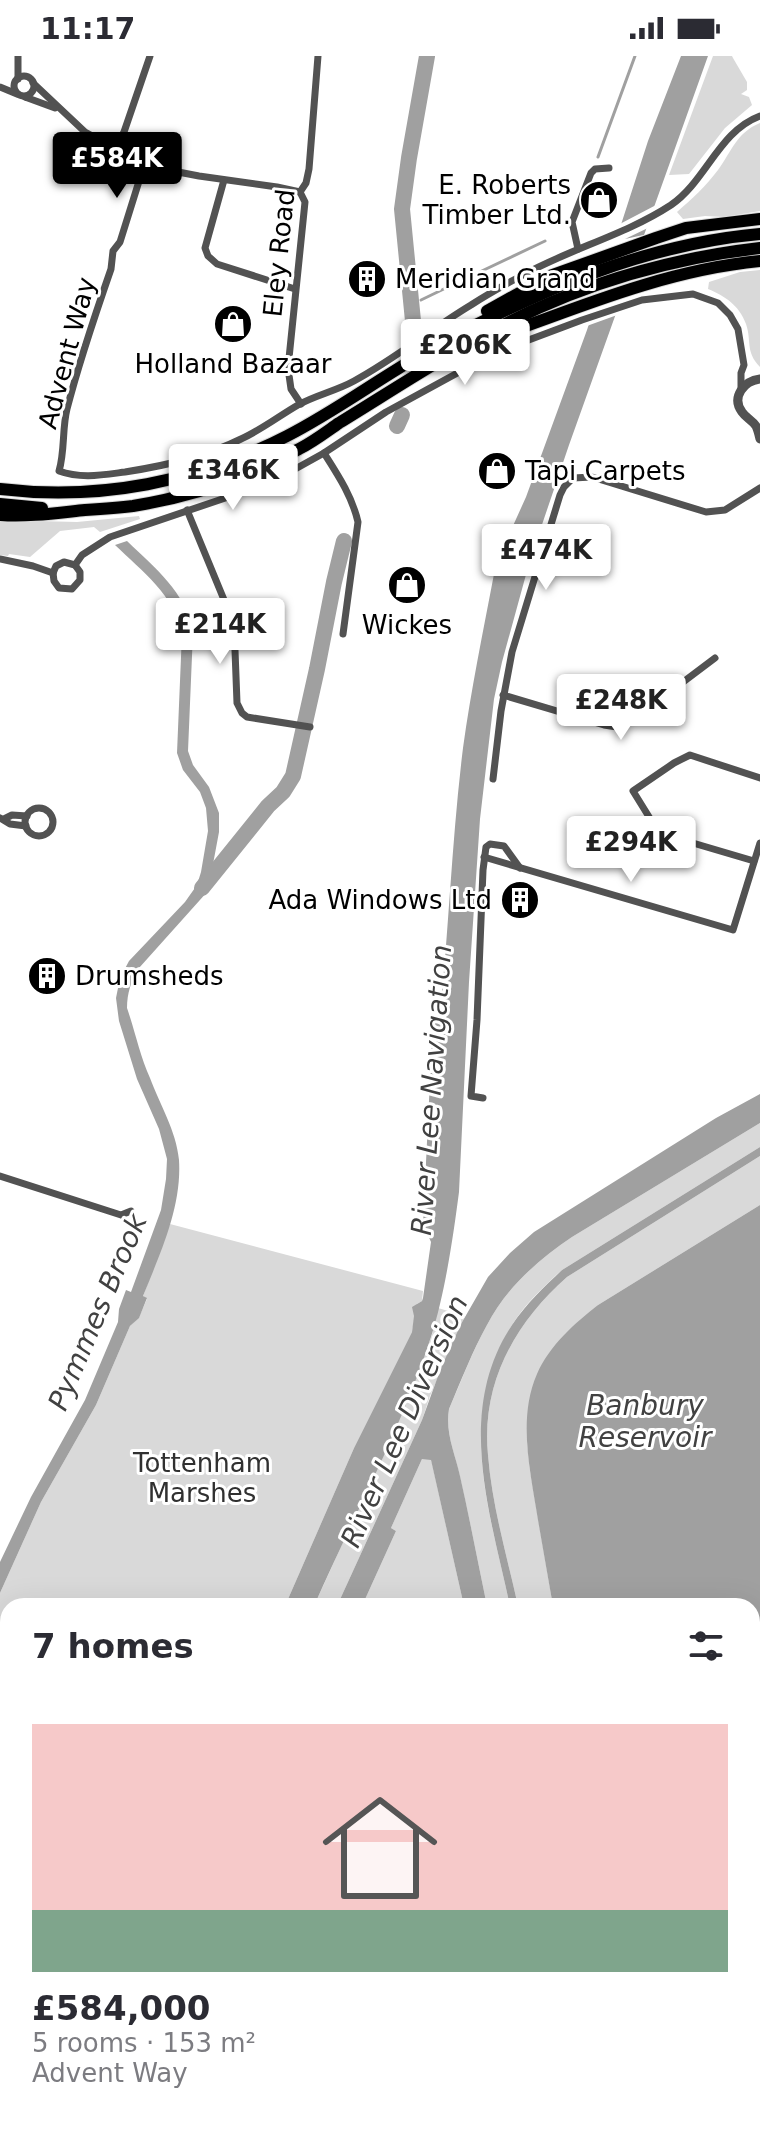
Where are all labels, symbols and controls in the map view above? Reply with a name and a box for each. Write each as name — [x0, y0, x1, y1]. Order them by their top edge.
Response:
text: 11:17 — [40, 11, 136, 46]
pin: £584K — [61, 132, 173, 200]
text: £584K — [71, 143, 163, 173]
place label: E. Roberts Timber Ltd. — [421, 170, 571, 230]
shop icon: E. Roberts Timber Ltd. — [578, 179, 620, 221]
street label: Eley Road — [257, 188, 301, 318]
building icon: Meridian Grand — [346, 258, 388, 300]
place label: Meridian Grand — [395, 264, 596, 294]
street label: Advent Way — [32, 274, 102, 432]
shop icon: Holland Bazaar — [212, 303, 254, 345]
pin: £206K — [409, 319, 521, 387]
text: £206K — [419, 330, 511, 360]
place label: Holland Bazaar — [134, 349, 332, 379]
pin: £346K — [177, 444, 289, 512]
shop icon: Tapi Carpets — [476, 450, 518, 492]
text: £346K — [187, 455, 279, 485]
place label: Tapi Carpets — [524, 456, 686, 486]
pin: £474K — [490, 524, 602, 592]
text: £474K — [500, 535, 592, 565]
shop icon: Wickes — [386, 564, 428, 606]
pin: £214K — [164, 598, 276, 666]
text: £214K — [174, 609, 266, 639]
place label: Wickes — [362, 610, 452, 640]
pin: £248K — [565, 674, 677, 742]
text: £248K — [575, 685, 667, 715]
pin: £294K — [575, 816, 687, 884]
text: £294K — [585, 827, 677, 857]
building icon: Ada Windows Ltd — [499, 879, 541, 921]
place label: Ada Windows Ltd — [268, 885, 492, 915]
water label: River Lee Navigation — [405, 944, 458, 1237]
building icon: Drumsheds — [26, 955, 68, 997]
place label: Drumsheds — [75, 961, 224, 991]
water label: Pymmes Brook — [41, 1207, 154, 1415]
water label: River Lee Diversion — [334, 1290, 475, 1552]
water label: Banbury Reservoir — [579, 1389, 713, 1454]
park label: Tottenham Marshes — [132, 1448, 271, 1508]
icon: filters — [684, 1624, 728, 1668]
text: 7 homes — [32, 1626, 194, 1666]
icon: home — [308, 1776, 452, 1920]
text: £584,000 — [32, 1988, 211, 2028]
text: 5 rooms · 153 m² — [32, 2028, 256, 2058]
text: Advent Way — [32, 2058, 188, 2088]

